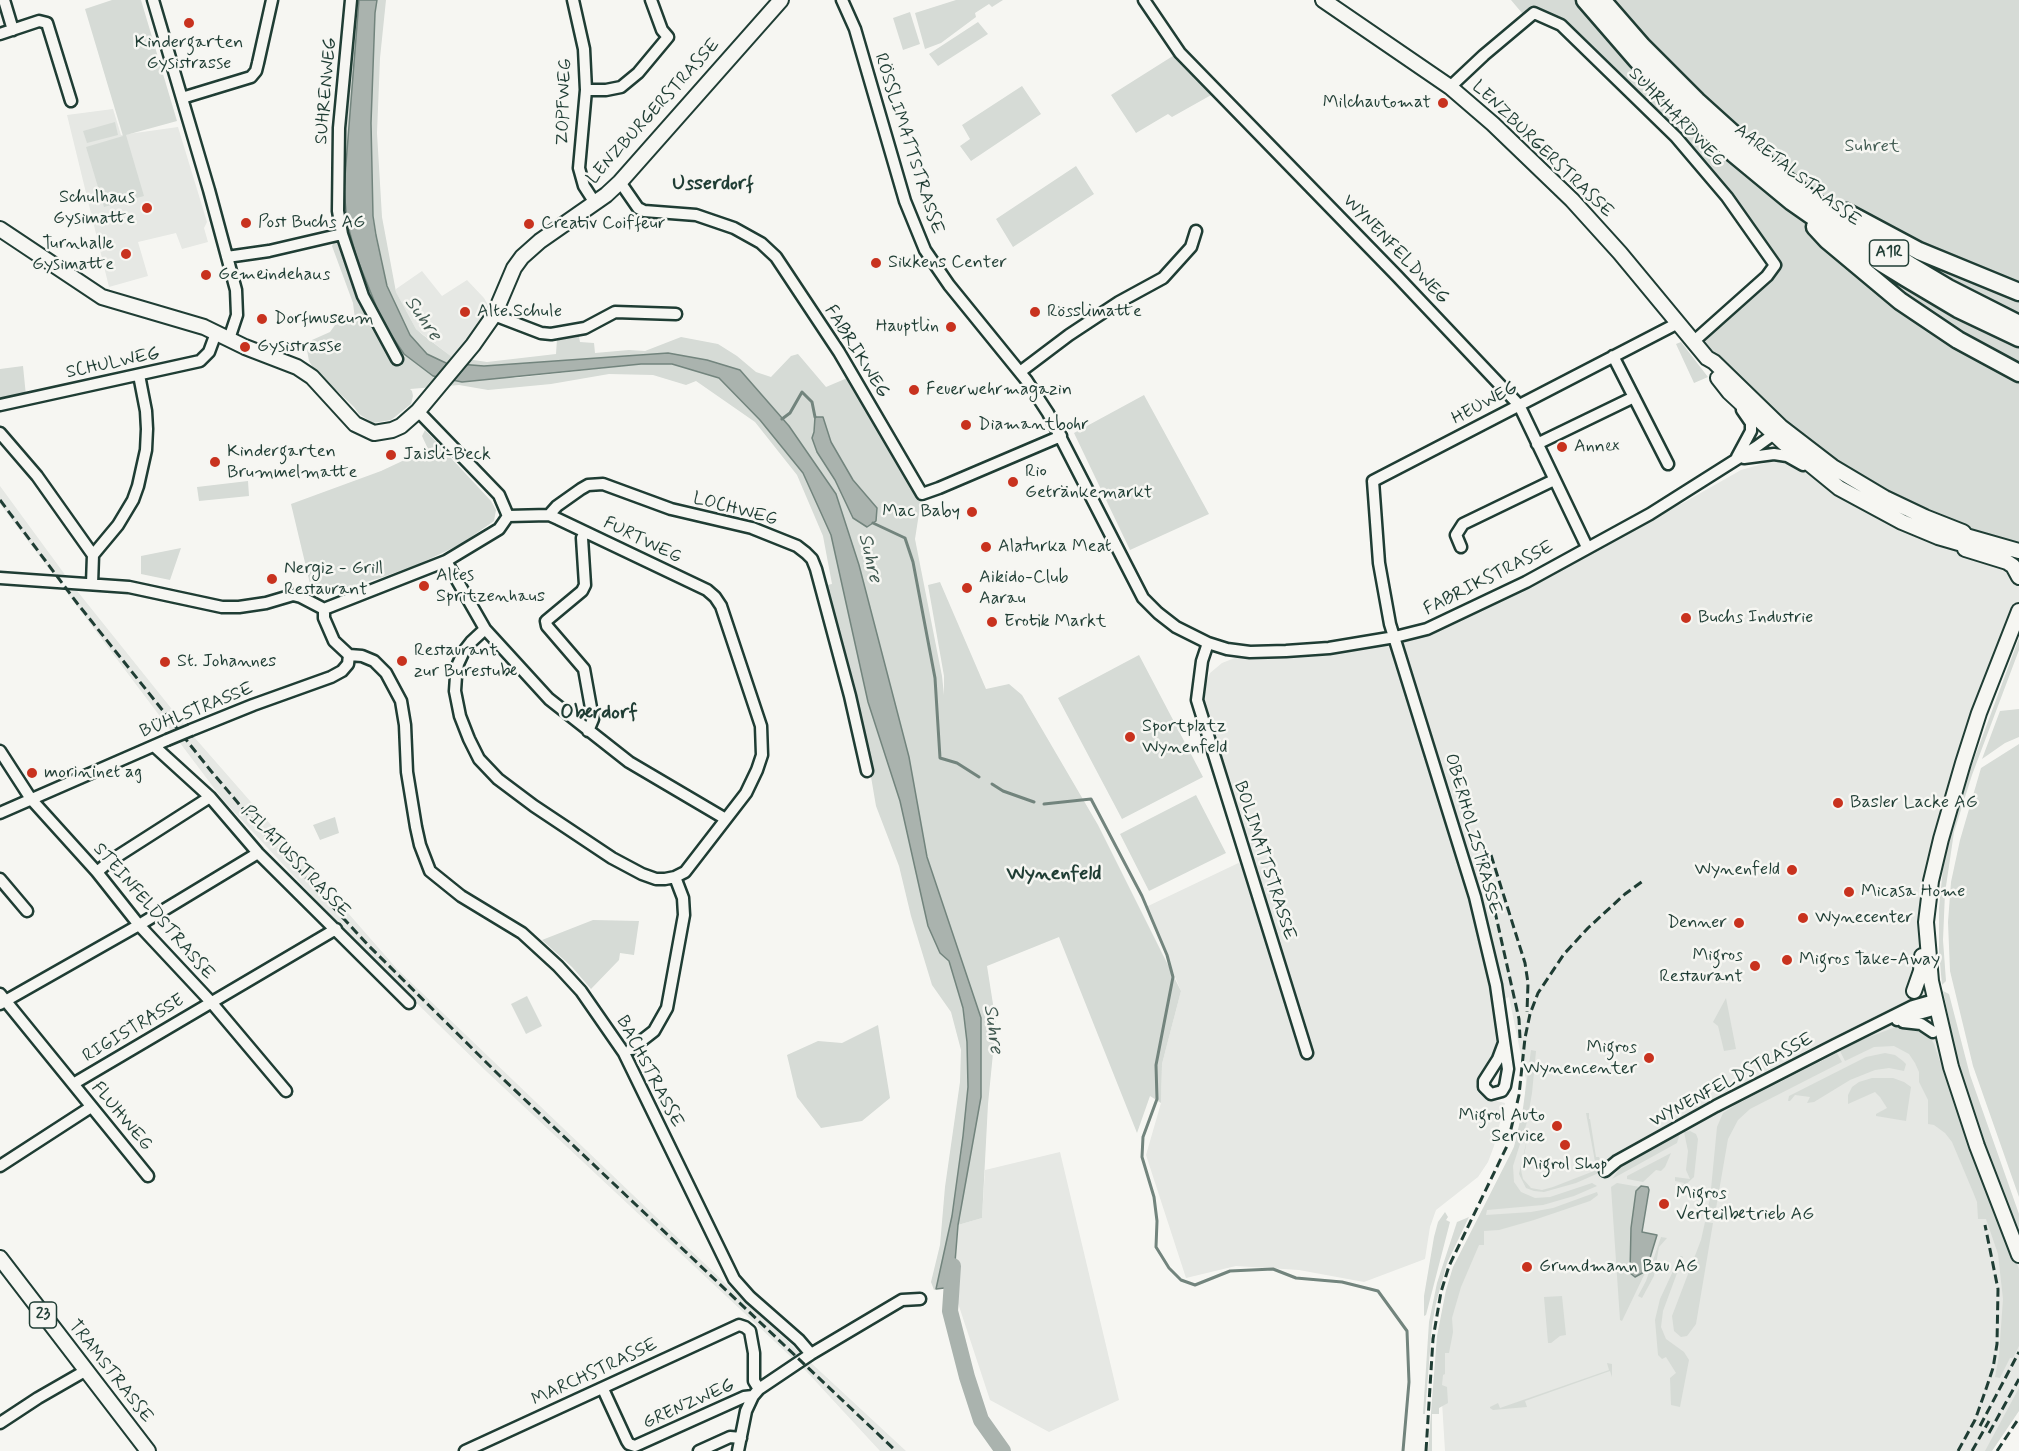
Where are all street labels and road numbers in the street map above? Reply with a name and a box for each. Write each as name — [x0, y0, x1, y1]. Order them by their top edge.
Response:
street label: LENZBURGERSTRASSE — [583, 35, 725, 189]
street label: SUHRENWEG — [312, 37, 342, 145]
street label: RÖSSLIMATTSTRASSE — [869, 51, 947, 237]
street label: ZOPFWEG — [553, 58, 577, 146]
street label: SUHRHARDWEG — [1623, 64, 1729, 172]
street label: LENZBURGERSTRASSE — [1467, 77, 1617, 223]
street label: AARETALSTRASSE — [1729, 120, 1865, 232]
street label: WYNENFELDWEG — [1337, 191, 1453, 309]
road number: A1R — [1870, 240, 1908, 266]
street label: FABRIKWEG — [819, 301, 893, 403]
street label: SCHULWEG — [64, 344, 162, 384]
street label: HEUWEG — [1448, 378, 1522, 430]
street label: LOCHWEG — [690, 488, 780, 532]
street label: FURTWEG — [599, 513, 685, 569]
street label: FABRIKSTRASSE — [1420, 537, 1558, 621]
street label: BÜHLSTRASSE — [137, 678, 257, 744]
street label: OBERHOLZSTRASSE — [1439, 751, 1505, 917]
street label: BOLIMATTSTRASSE — [1228, 779, 1300, 943]
street label: PILATUSSTRASSE — [236, 801, 354, 923]
street label: STEINFELDSTRASSE — [88, 839, 218, 985]
street label: RIGISTRASSE — [79, 990, 189, 1068]
street label: BACHSTRASSE — [611, 1013, 687, 1131]
street label: WYNENFELDSTRASSE — [1647, 1029, 1817, 1133]
street label: FLUHWEG — [86, 1078, 156, 1156]
road number: 23 — [30, 1302, 57, 1328]
street label: TRAMSTRASSE — [63, 1316, 157, 1428]
street label: MARCHSTRASSE — [529, 1334, 661, 1412]
street label: GRENZWEG — [640, 1375, 738, 1435]

